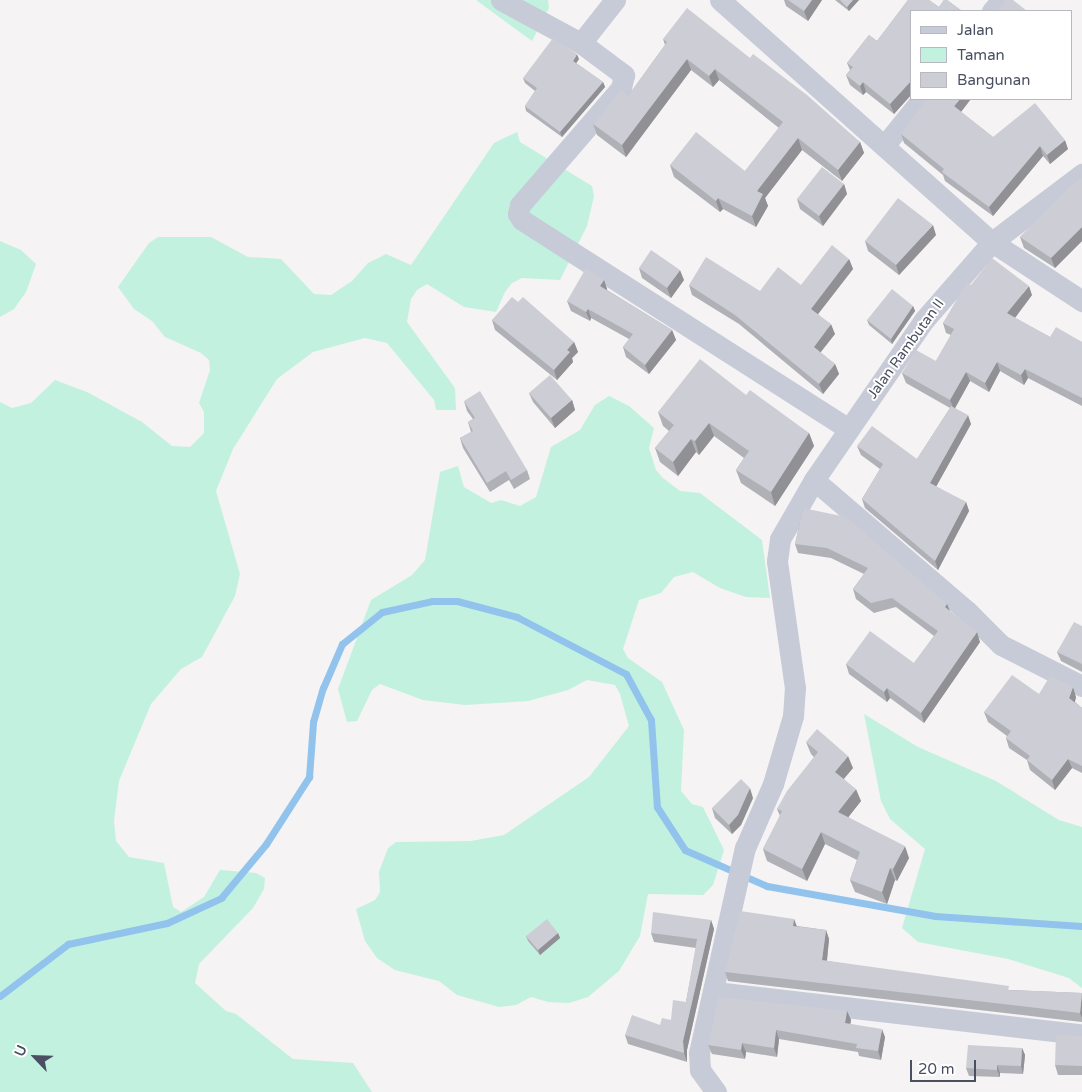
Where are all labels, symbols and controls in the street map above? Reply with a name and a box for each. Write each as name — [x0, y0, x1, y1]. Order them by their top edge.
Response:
legend — [910, 10, 1072, 100]
text: Jalan — [957, 21, 994, 39]
text: Taman — [957, 46, 1005, 64]
text: Bangunan — [957, 71, 1030, 89]
street label: Jalan Rambutan II — [864, 296, 948, 402]
north arrow — [10, 1032, 60, 1082]
text: U — [11, 1042, 31, 1059]
scale bar — [912, 1050, 978, 1082]
text: 20 m — [918, 1060, 955, 1078]

